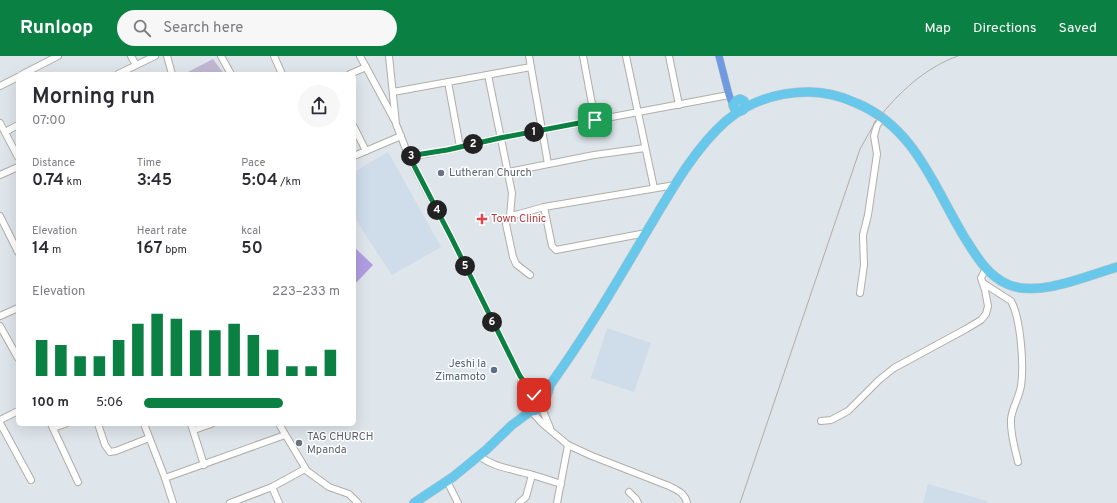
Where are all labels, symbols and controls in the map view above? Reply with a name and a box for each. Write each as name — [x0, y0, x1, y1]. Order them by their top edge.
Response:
search box — [117, 10, 397, 46]
text: Runloop — [20, 16, 93, 40]
icon: search — [131, 17, 153, 39]
text: Search here — [163, 19, 243, 38]
text: Map — [925, 20, 951, 37]
text: Directions — [973, 20, 1037, 37]
text: Saved — [1059, 20, 1097, 37]
text: Morning run — [32, 84, 155, 111]
button: share — [298, 85, 340, 127]
pin — [578, 103, 612, 137]
icon: arrive — [584, 109, 606, 131]
text: 07:00 — [32, 113, 66, 129]
pin: 1 — [524, 122, 544, 142]
text: 1 — [532, 125, 536, 139]
pin: 2 — [463, 134, 483, 154]
text: 2 — [470, 137, 476, 151]
pin: 3 — [401, 146, 421, 166]
text: 3 — [408, 149, 414, 163]
text: Distance — [32, 156, 75, 170]
text: Time — [137, 156, 161, 170]
text: Pace — [241, 156, 266, 170]
place label: Lutheran Church — [449, 166, 532, 180]
marker: Lutheran Church — [436, 168, 446, 178]
text: 0.74 — [32, 170, 64, 192]
text: 3:45 — [137, 170, 172, 192]
text: 5:04 — [241, 170, 278, 192]
text: km — [64, 175, 82, 189]
text: /km — [278, 175, 301, 189]
pin: 4 — [427, 200, 447, 220]
text: 4 — [433, 203, 441, 217]
place label: Town Clinic — [491, 212, 546, 226]
marker: Town Clinic — [476, 213, 488, 225]
text: Elevation — [32, 224, 77, 238]
text: Heart rate — [137, 224, 187, 238]
text: kcal — [241, 224, 261, 238]
text: 14 — [32, 238, 49, 260]
text: 167 — [137, 238, 163, 260]
text: 50 — [241, 238, 263, 260]
text: m — [49, 243, 61, 257]
text: bpm — [163, 243, 187, 257]
pin: 5 — [455, 256, 475, 276]
text: 5 — [462, 259, 468, 273]
text: Elevation — [32, 284, 85, 300]
text: 223–233 m — [272, 284, 340, 300]
pin: 6 — [482, 312, 502, 332]
text: 6 — [489, 315, 495, 329]
place label: Jeshi la Zimamoto — [435, 357, 486, 384]
marker: Jeshi la Zimamoto — [489, 365, 499, 375]
pin — [517, 378, 551, 412]
icon: check — [523, 384, 545, 406]
text: 100 m — [32, 395, 69, 411]
text: 5:06 — [96, 395, 123, 411]
place label: TAG CHURCH Mpanda — [307, 430, 374, 457]
marker: TAG CHURCH Mpanda — [294, 438, 304, 448]

